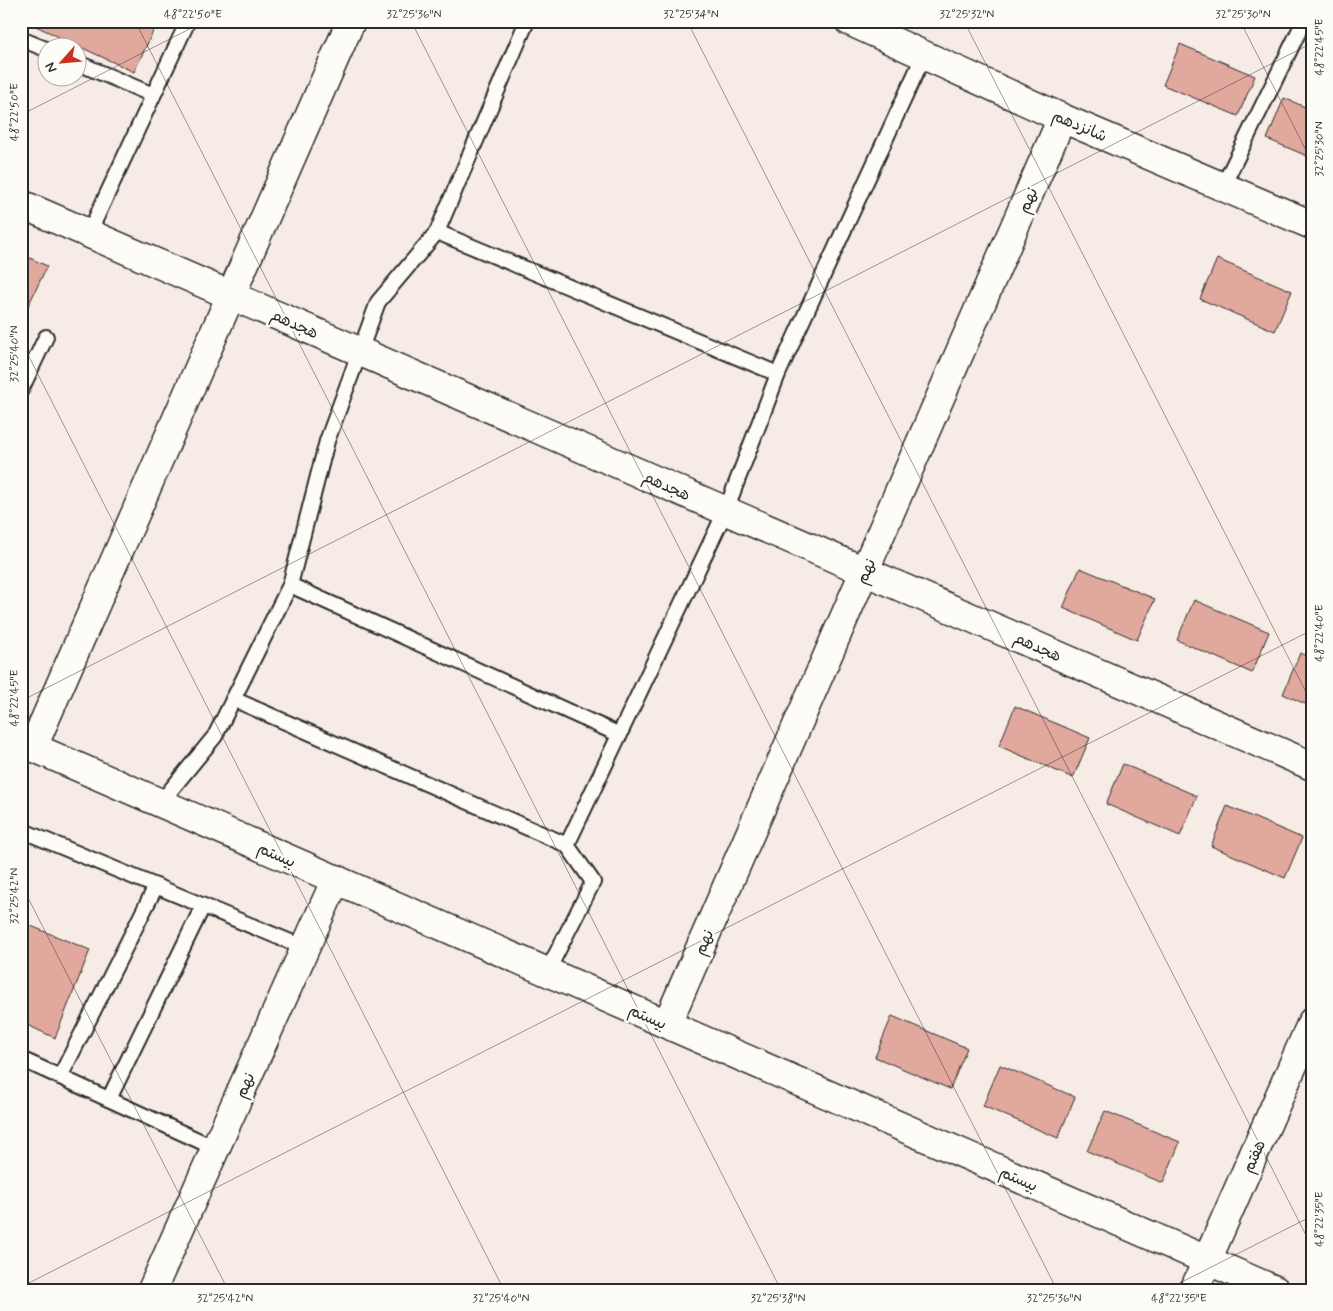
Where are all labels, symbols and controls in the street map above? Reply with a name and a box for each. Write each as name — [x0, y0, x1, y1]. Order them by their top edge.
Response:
text: 48°22'50"E — [164, 7, 222, 23]
text: 32°25'36"N — [386, 7, 442, 23]
text: 32°25'34"N — [663, 7, 719, 23]
text: 32°25'32"N — [940, 7, 994, 23]
text: 32°25'30"N — [1215, 7, 1271, 23]
text: 48°22'45"E — [1312, 18, 1328, 76]
north arrow — [38, 38, 88, 88]
text: N — [41, 59, 61, 76]
text: 48°22'50"E — [7, 83, 23, 141]
street label: شانزدهم — [1048, 105, 1110, 148]
text: 32°25'30"N — [1312, 121, 1328, 177]
street label: نهم — [1013, 184, 1044, 217]
street label: هجدهم — [267, 305, 321, 345]
text: 32°25'40"N — [7, 326, 23, 382]
street label: هجدهم — [639, 467, 693, 507]
street label: نهم — [851, 555, 882, 588]
text: 48°22'40"E — [1312, 604, 1328, 662]
street label: هجدهم — [1010, 628, 1064, 668]
text: 48°22'45"E — [7, 669, 23, 727]
street label: بیستم — [254, 838, 299, 874]
text: 32°25'42"N — [7, 868, 23, 924]
street label: نهم — [689, 926, 720, 959]
street label: بیستم — [625, 1000, 670, 1036]
street label: نهم — [230, 1069, 261, 1102]
street label: هفتم — [1238, 1137, 1272, 1177]
street label: بیستم — [996, 1162, 1041, 1198]
text: 48°22'35"E — [1312, 1191, 1328, 1247]
text: 32°25'42"N — [197, 1291, 253, 1307]
text: 32°25'40"N — [473, 1291, 529, 1307]
text: 32°25'38"N — [751, 1291, 806, 1307]
text: 32°25'36"N — [1026, 1291, 1082, 1307]
text: 48°22'35"E — [1151, 1291, 1207, 1307]

